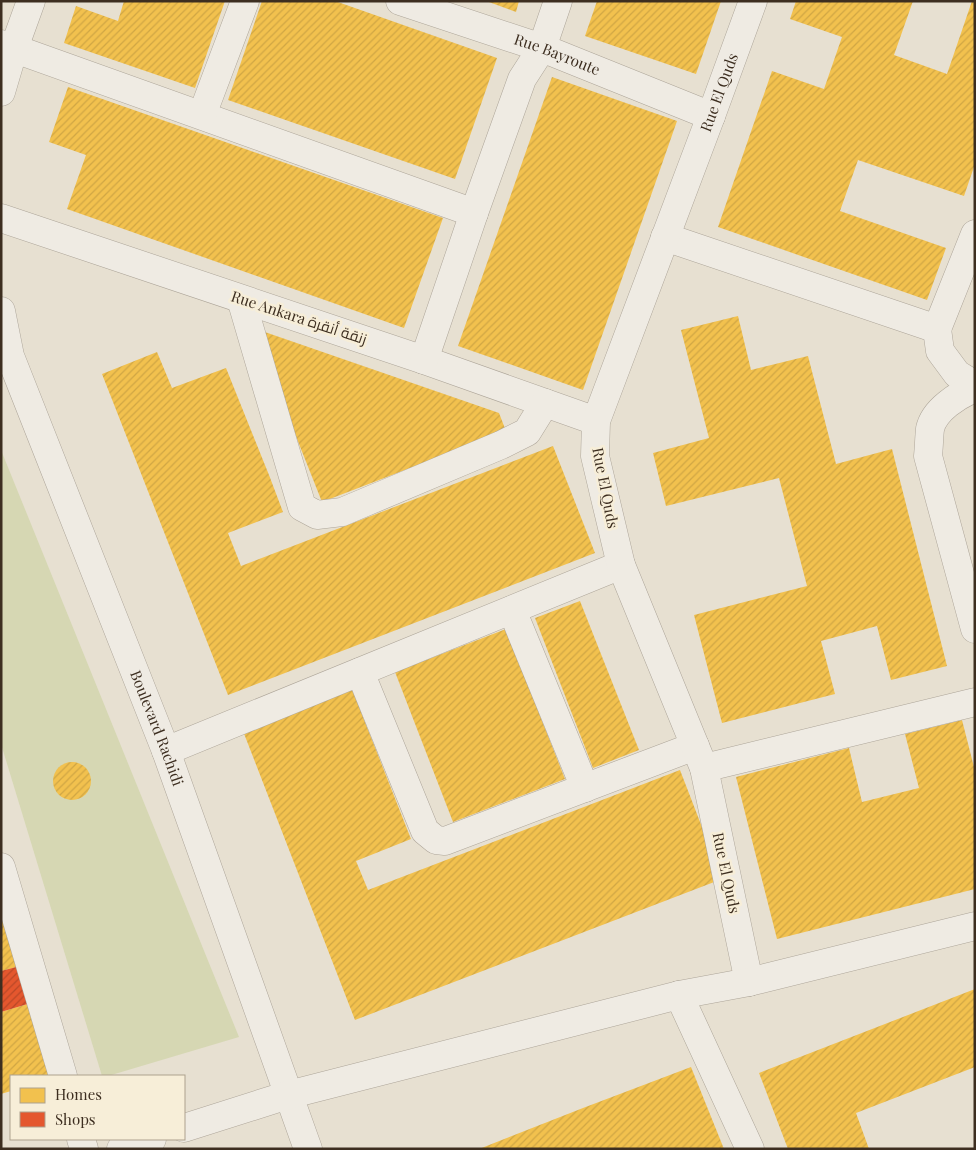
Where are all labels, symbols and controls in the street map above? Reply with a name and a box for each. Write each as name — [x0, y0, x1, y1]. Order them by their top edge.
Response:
street label: Rue Bayroute — [512, 29, 603, 79]
street label: Rue El Quds — [695, 50, 742, 134]
street label: Rue Ankara زنقة أنقرة — [229, 286, 370, 348]
street label: Rue El Quds — [588, 446, 624, 530]
street label: Boulevard Rachidi — [126, 667, 189, 789]
street label: Rue El Quds — [709, 831, 745, 915]
legend — [10, 1075, 185, 1140]
text: Homes — [55, 1084, 102, 1104]
text: Shops — [55, 1109, 96, 1129]

